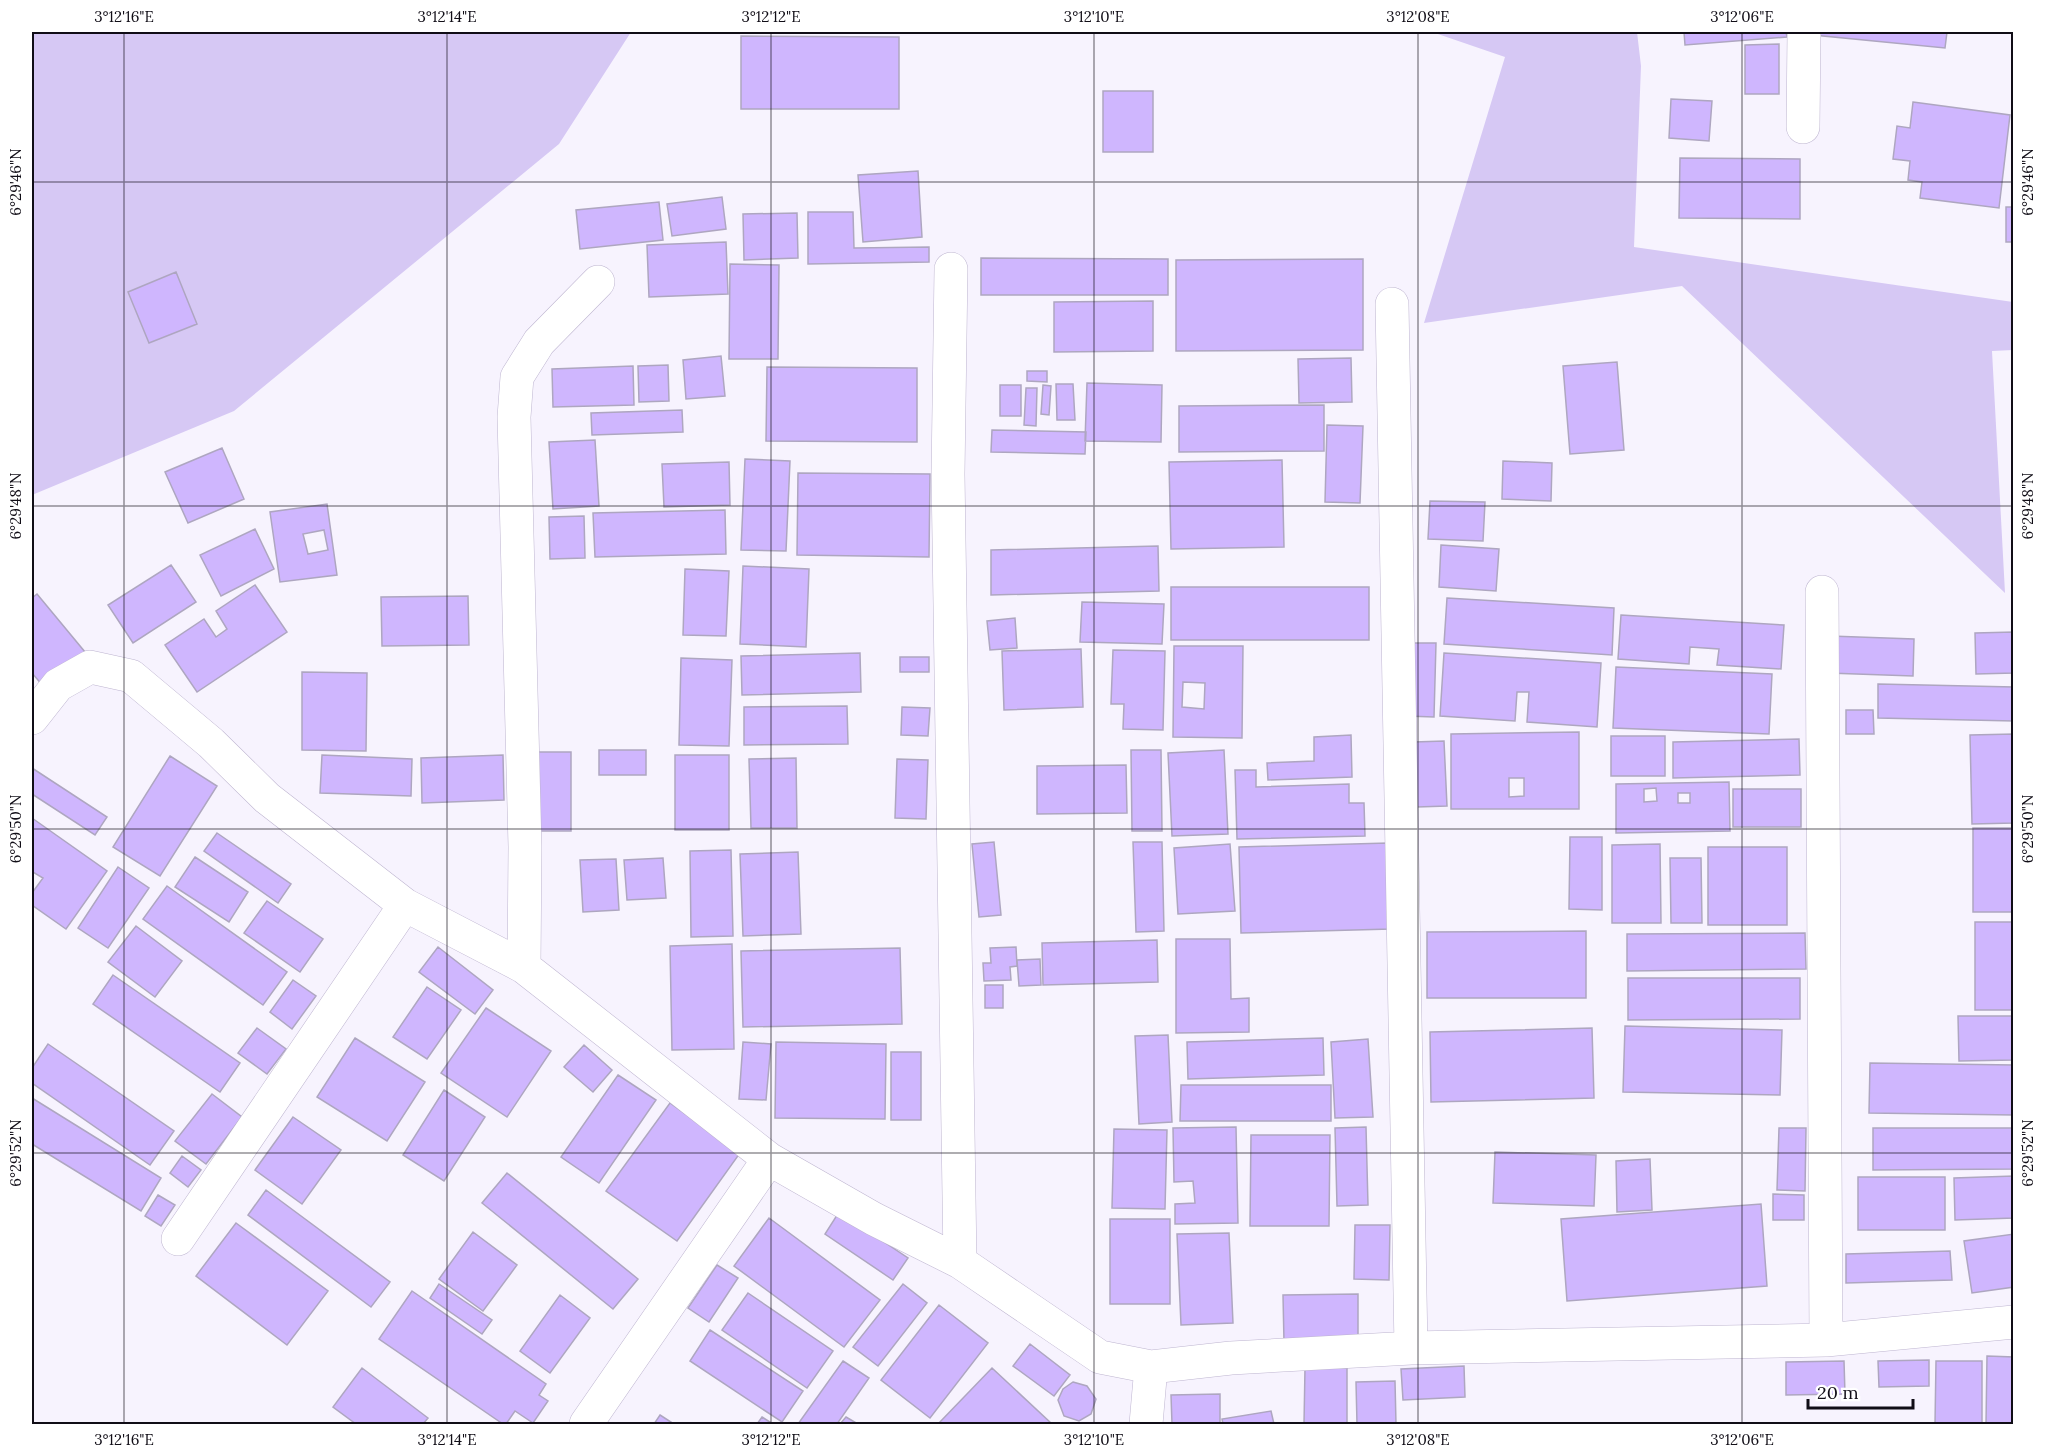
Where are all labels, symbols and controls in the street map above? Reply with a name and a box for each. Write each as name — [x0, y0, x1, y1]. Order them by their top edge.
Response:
text: 3°12'16"E — [94, 7, 154, 26]
text: 3°12'14"E — [418, 7, 477, 26]
text: 3°12'12"E — [741, 7, 801, 26]
text: 3°12'10"E — [1064, 7, 1124, 26]
text: 3°12'08"E — [1386, 7, 1450, 26]
text: 3°12'06"E — [1710, 7, 1774, 26]
text: 6°29'46"N — [6, 148, 25, 216]
text: 6°29'46"N — [2018, 148, 2037, 216]
text: 6°29'48"N — [6, 472, 25, 540]
text: 6°29'48"N — [2018, 472, 2037, 540]
text: 6°29'50"N — [6, 795, 25, 863]
text: 6°29'50"N — [2018, 795, 2037, 863]
text: 6°29'52"N — [6, 1119, 25, 1187]
text: 6°29'52"N — [2018, 1119, 2037, 1187]
scale bar — [1808, 1372, 1913, 1410]
text: 20 m — [1817, 1381, 1859, 1404]
text: 3°12'16"E — [94, 1430, 154, 1449]
text: 3°12'14"E — [418, 1430, 477, 1449]
text: 3°12'12"E — [741, 1430, 801, 1449]
text: 3°12'10"E — [1064, 1430, 1124, 1449]
text: 3°12'08"E — [1386, 1430, 1450, 1449]
text: 3°12'06"E — [1710, 1430, 1774, 1449]

